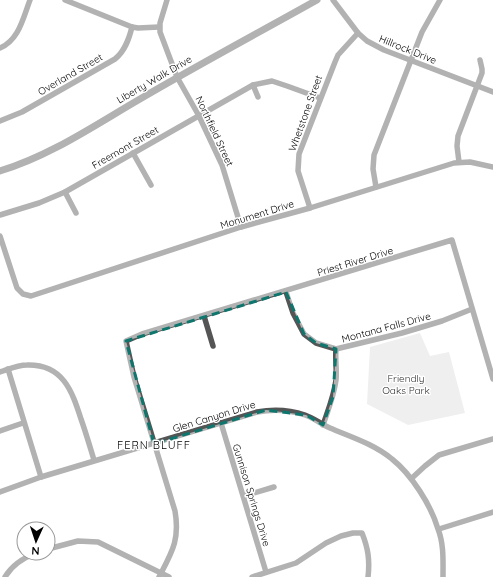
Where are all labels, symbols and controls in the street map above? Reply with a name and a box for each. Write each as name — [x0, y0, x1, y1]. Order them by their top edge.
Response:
street label: Hillrock Drive — [377, 32, 439, 67]
street label: Overland Street — [36, 50, 105, 98]
street label: Liberty Walk Drive — [114, 52, 195, 106]
street label: Whetstone Street — [286, 73, 325, 153]
street label: Northfield Street — [193, 94, 237, 169]
street label: Freemont Street — [90, 123, 161, 172]
street label: Monument Drive — [219, 197, 296, 232]
street label: Priest River Drive — [316, 244, 395, 279]
street label: Montana Falls Drive — [340, 309, 432, 346]
park label: Friendly Oaks Park — [382, 372, 430, 397]
street label: Glen Canyon Drive — [171, 398, 257, 435]
district label: FERN BLUFF — [117, 438, 191, 452]
street label: Gunnison Springs Drive — [230, 442, 273, 548]
north arrow — [16, 521, 56, 561]
text: N — [31, 544, 40, 558]

